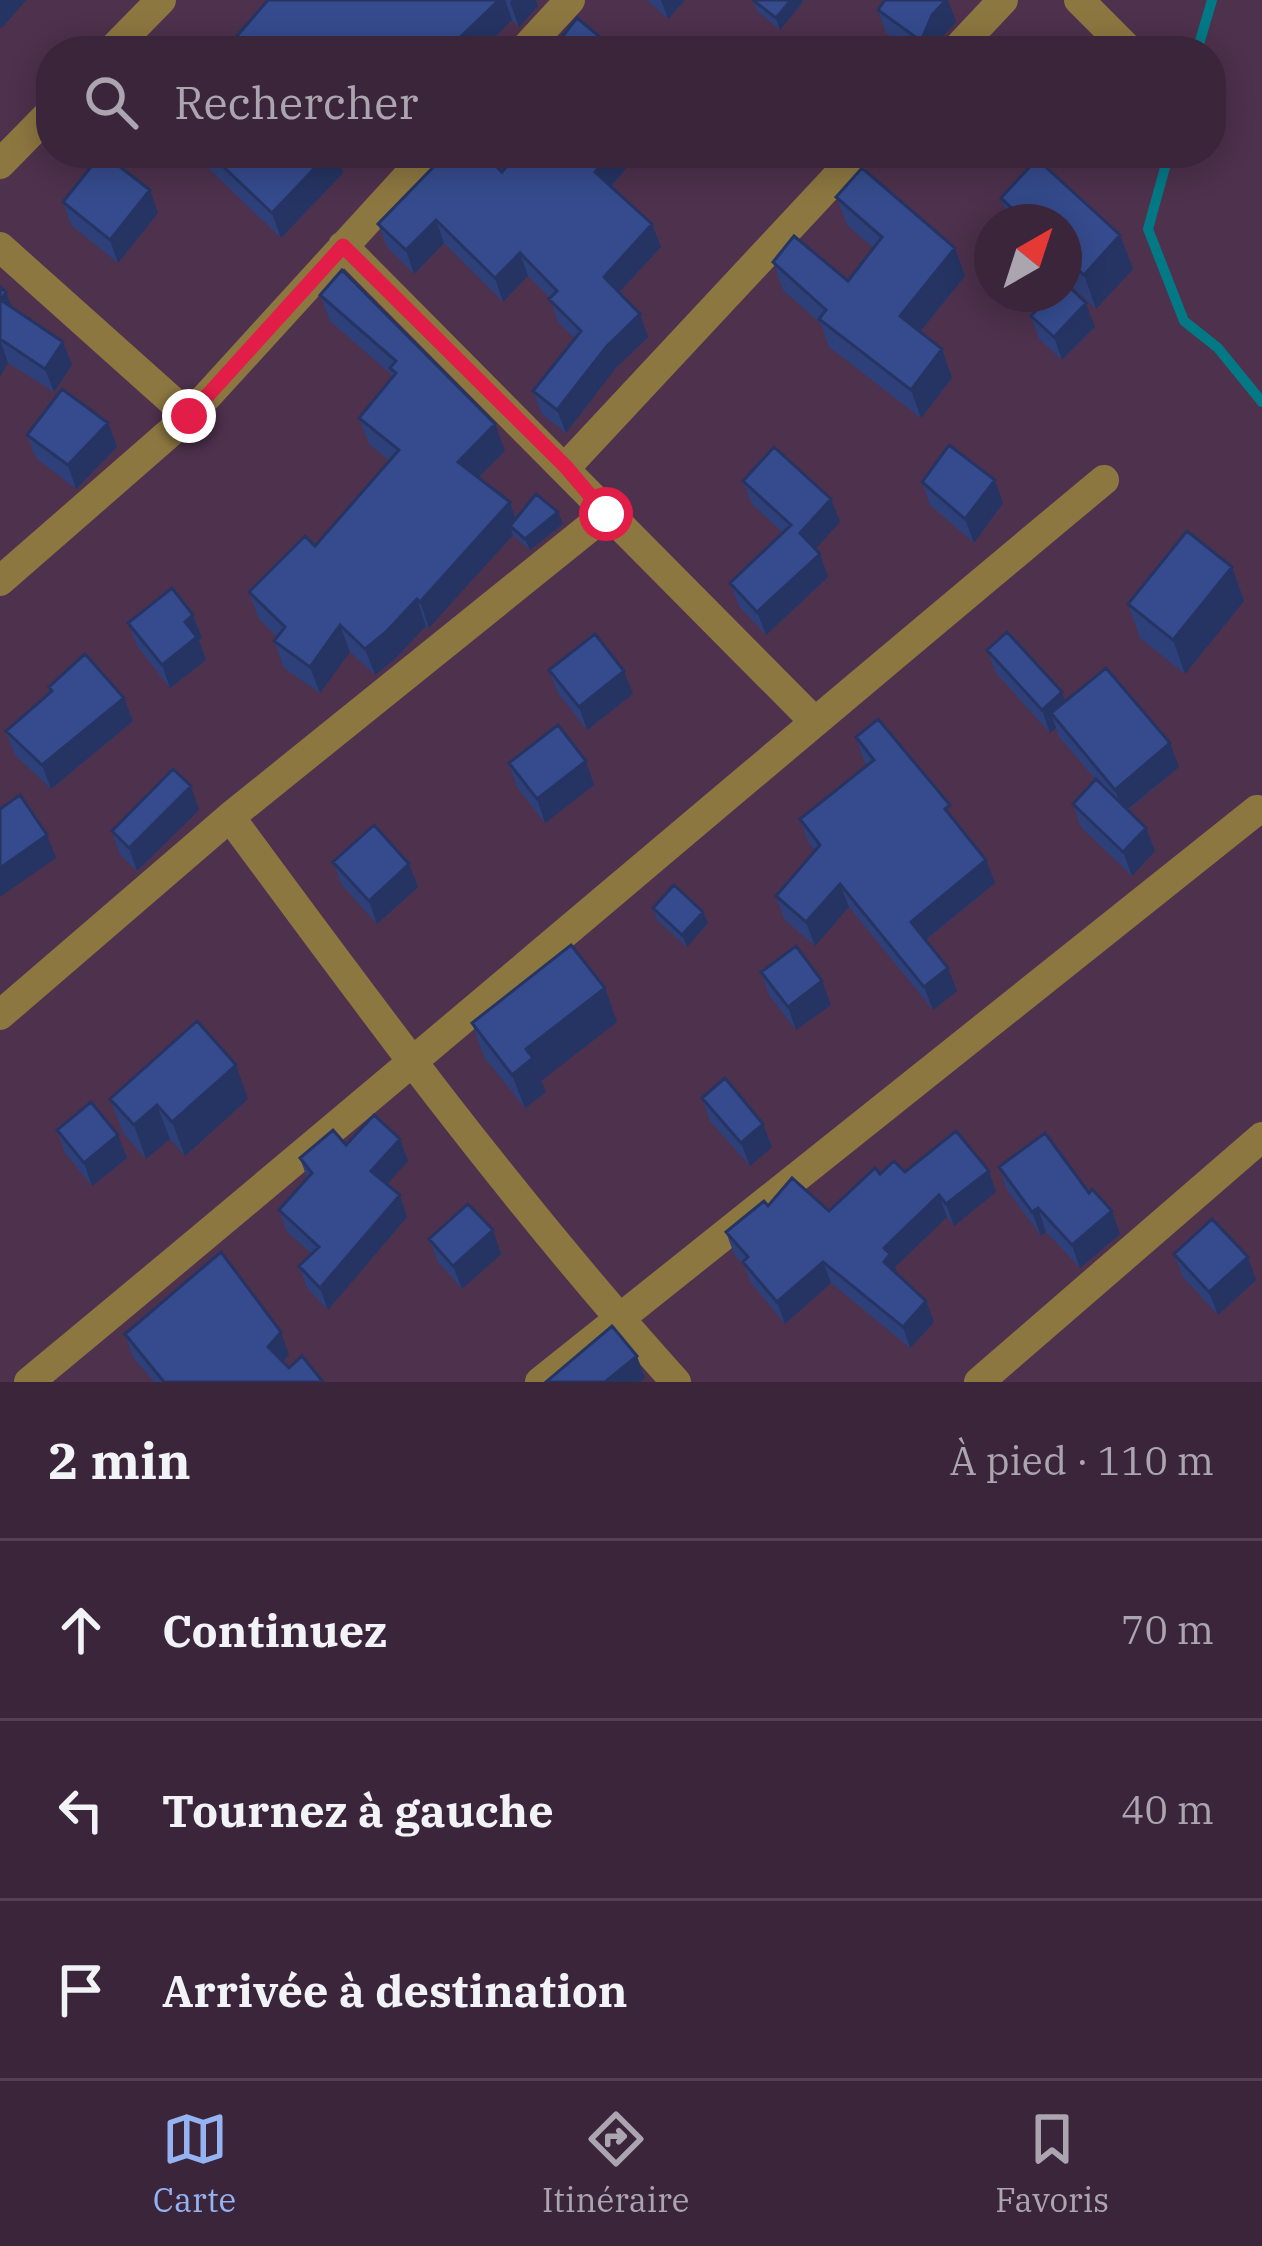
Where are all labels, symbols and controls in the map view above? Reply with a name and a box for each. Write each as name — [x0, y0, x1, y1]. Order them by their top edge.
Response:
search box — [36, 36, 1226, 168]
icon: search — [78, 69, 144, 135]
text: Rechercher — [174, 73, 418, 131]
north arrow — [974, 204, 1082, 312]
route end — [162, 389, 216, 443]
route start — [579, 487, 633, 541]
text: 2 min — [48, 1427, 191, 1493]
text: À pied · 110 m — [950, 1435, 1214, 1486]
icon: ahead — [48, 1597, 114, 1663]
text: Continuez — [162, 1601, 387, 1659]
text: 70 m — [1121, 1604, 1214, 1655]
icon: left — [48, 1777, 114, 1843]
text: Tournez à gauche — [162, 1781, 554, 1839]
text: 40 m — [1121, 1784, 1214, 1835]
icon: arrive — [48, 1957, 114, 2023]
text: Arrivée à destination — [162, 1961, 628, 2019]
tab: Carte — [153, 2106, 236, 2221]
tab: Itinéraire — [542, 2106, 690, 2221]
tab: Favoris — [995, 2106, 1109, 2221]

